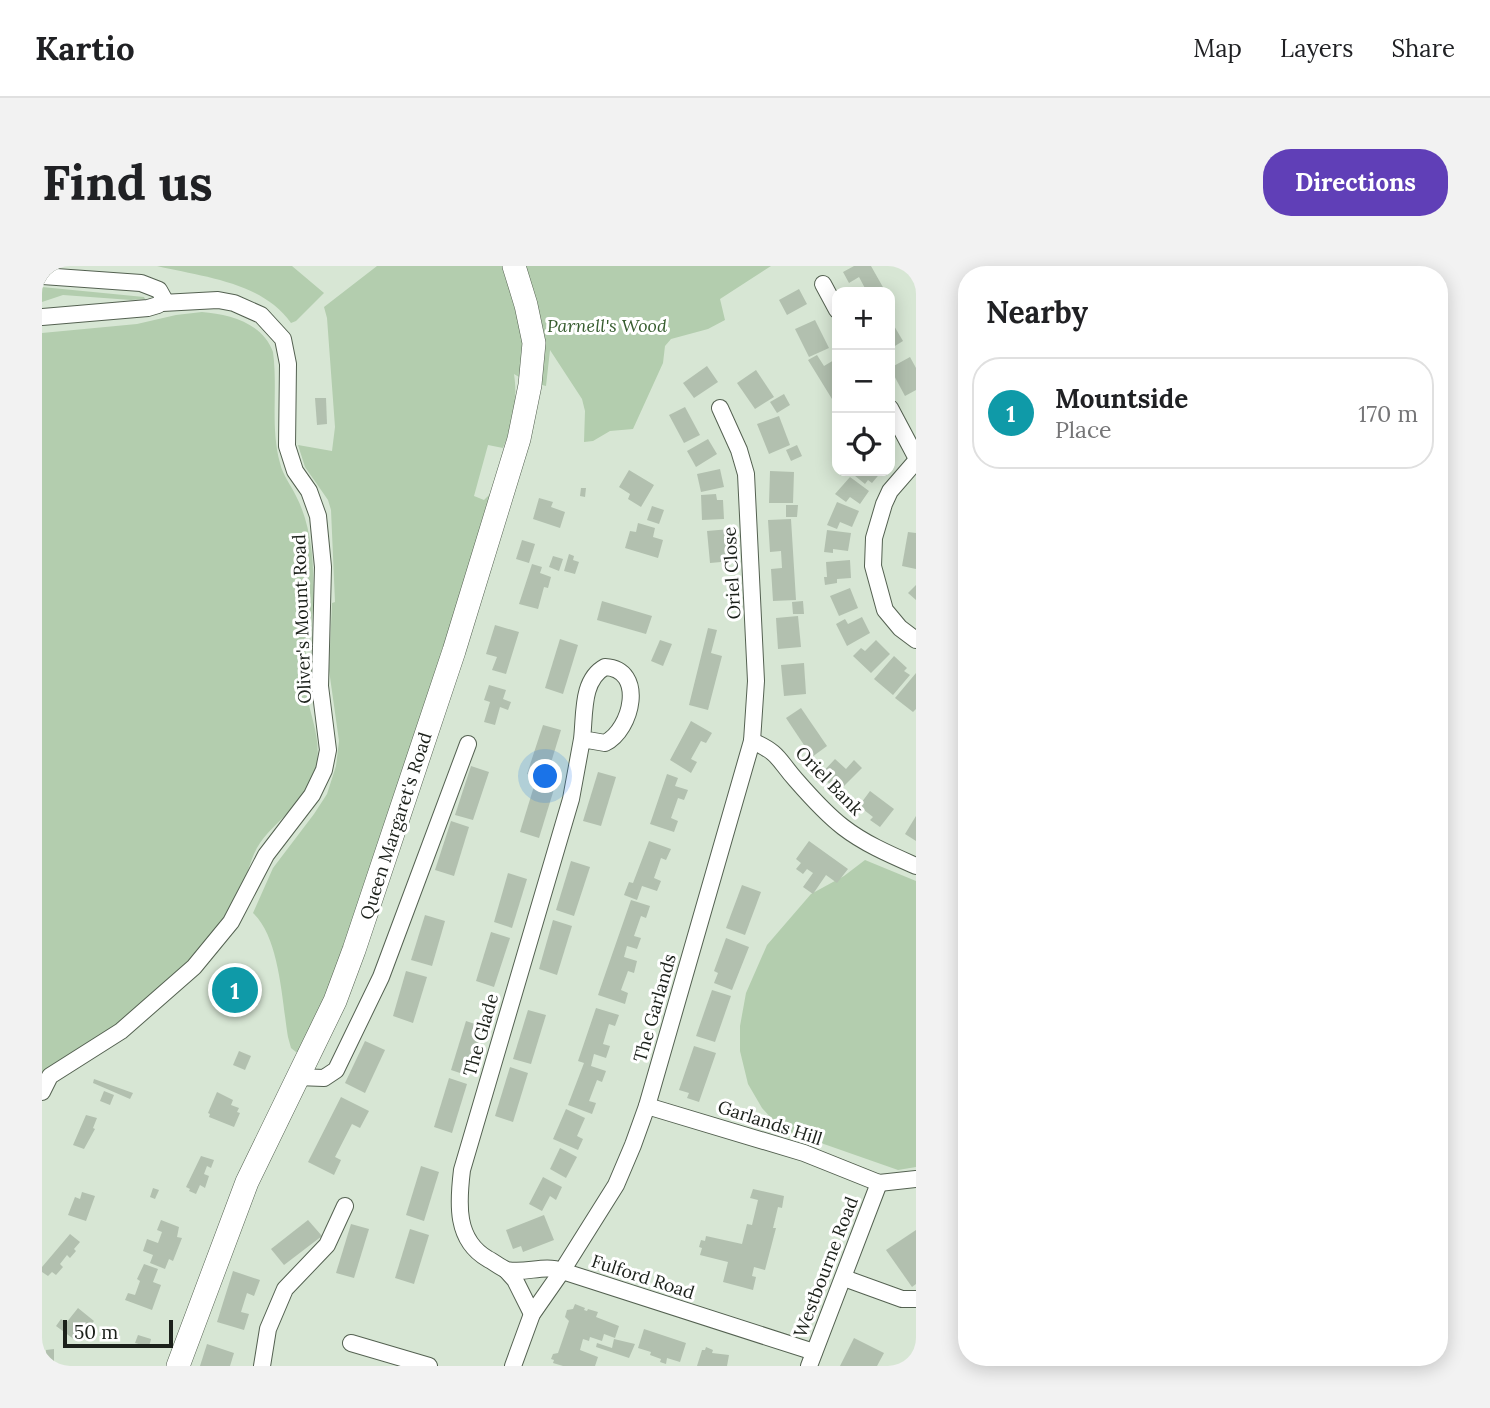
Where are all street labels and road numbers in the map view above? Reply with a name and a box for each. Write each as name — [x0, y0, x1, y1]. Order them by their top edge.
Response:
street label: Oriel Close — [718, 526, 745, 620]
street label: Oliver's Mount Road — [287, 534, 316, 704]
street label: Queen Margaret's Road — [354, 729, 437, 922]
street label: Oriel Bank — [791, 741, 868, 820]
street label: The Garlands — [628, 951, 681, 1065]
street label: The Glade — [458, 991, 503, 1079]
street label: Garlands Hill — [715, 1095, 825, 1150]
street label: Westbourne Road — [788, 1193, 863, 1340]
street label: Fulford Road — [589, 1249, 698, 1304]

